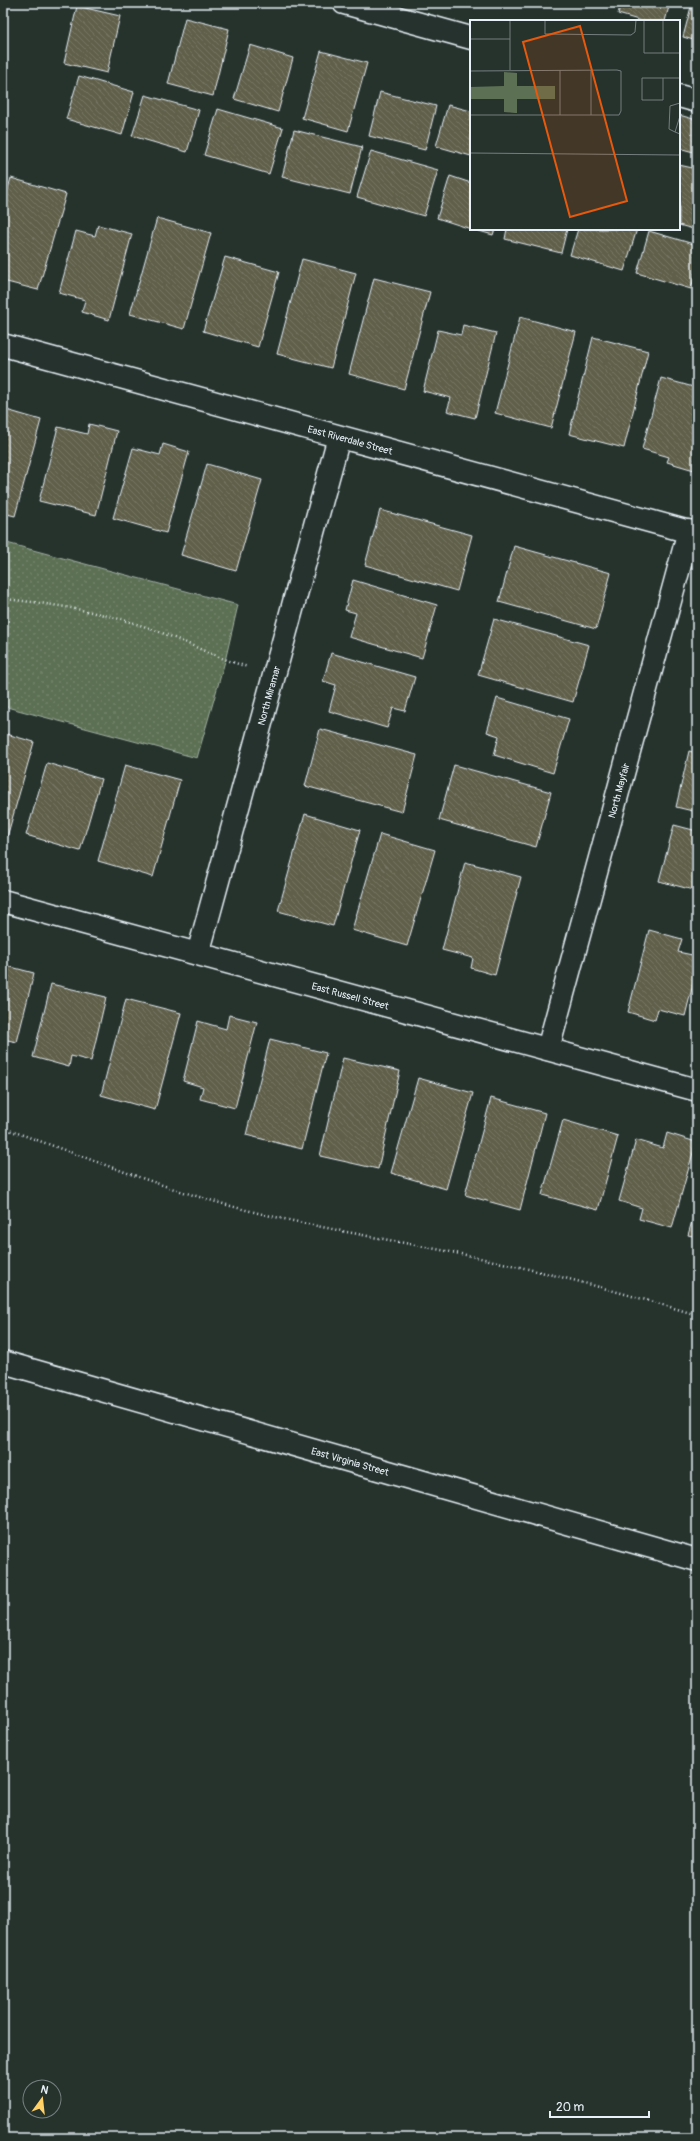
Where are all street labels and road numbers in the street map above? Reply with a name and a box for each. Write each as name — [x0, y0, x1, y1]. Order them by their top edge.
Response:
street label: East Riverdale Street — [306, 423, 395, 458]
street label: North Miramar — [256, 664, 283, 727]
street label: North Mayfair — [606, 761, 633, 819]
street label: East Russell Street — [310, 980, 391, 1013]
street label: East Virginia Street — [310, 1445, 391, 1479]

